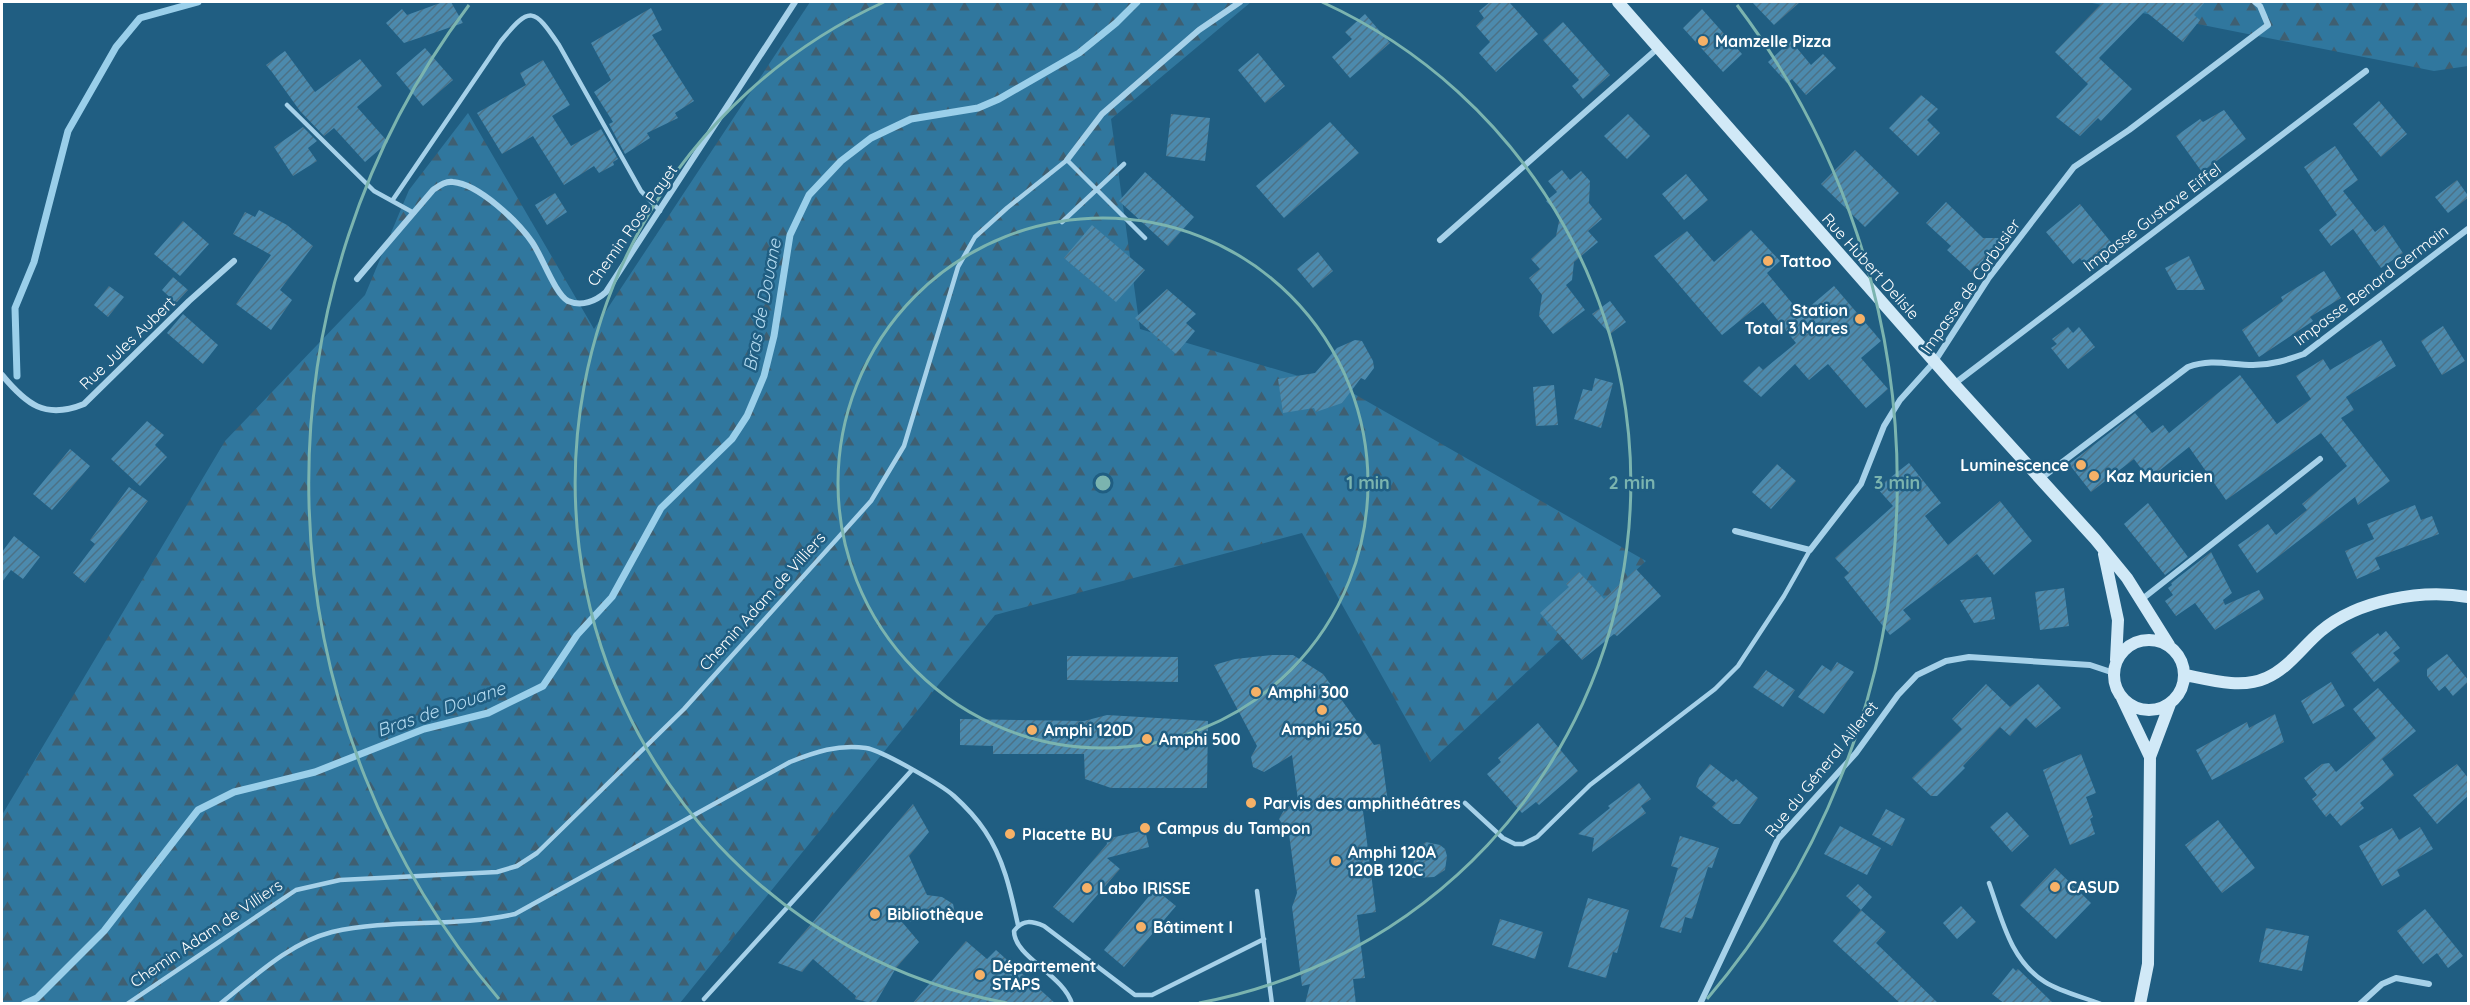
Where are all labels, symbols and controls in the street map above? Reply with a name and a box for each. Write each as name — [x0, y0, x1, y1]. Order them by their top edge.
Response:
place label: Mamzelle Pizza — [1715, 31, 1831, 51]
marker: Mamzelle Pizza — [1696, 34, 1710, 48]
street label: Impasse Gustave Eiffel — [2079, 159, 2225, 275]
street label: Chemin Rose Payet — [582, 160, 682, 290]
street label: Rue Hubert Delisle — [1818, 209, 1924, 323]
street label: Impasse de Corbusier — [1916, 214, 2024, 358]
street label: Impasse Benard Germain — [2290, 220, 2452, 350]
water label: Bras de Douane — [738, 236, 786, 373]
place label: Tattoo — [1780, 251, 1831, 271]
marker: Tattoo — [1761, 254, 1775, 268]
street label: Rue Jules Aubert — [75, 292, 179, 394]
place label: Station Total 3 Mares — [1745, 300, 1848, 338]
marker: Station Total 3 Mares — [1853, 312, 1867, 326]
place label: Luminescence — [1960, 455, 2069, 475]
marker: Luminescence — [2074, 458, 2088, 472]
place label: Kaz Mauricien — [2106, 466, 2213, 486]
marker: Kaz Mauricien — [2087, 469, 2101, 483]
text: 1 min — [1346, 471, 1390, 494]
text: 2 min — [1609, 471, 1655, 494]
text: 3 min — [1874, 471, 1920, 494]
centre of rings — [1093, 473, 1113, 493]
street label: Chemin Adam de Villiers — [694, 528, 830, 674]
water label: Bras de Douane — [374, 676, 509, 742]
place label: Amphi 300 — [1268, 682, 1349, 702]
marker: Amphi 300 — [1249, 685, 1263, 699]
street label: Rue du Géneral Ailleret — [1760, 697, 1882, 841]
marker: Amphi 250 — [1315, 703, 1329, 717]
place label: Amphi 250 — [1282, 719, 1363, 739]
place label: Amphi 120D — [1044, 720, 1133, 740]
marker: Amphi 120D — [1025, 723, 1039, 737]
place label: Amphi 500 — [1159, 729, 1241, 749]
marker: Amphi 500 — [1140, 732, 1154, 746]
place label: Parvis des amphithéâtres — [1263, 793, 1461, 813]
marker: Parvis des amphithéâtres — [1244, 796, 1258, 810]
place label: Campus du Tampon — [1157, 818, 1310, 838]
marker: Campus du Tampon — [1138, 821, 1152, 835]
place label: Placette BU — [1022, 824, 1112, 844]
marker: Placette BU — [1003, 827, 1017, 841]
place label: Amphi 120A 120B 120C — [1348, 842, 1437, 880]
marker: Amphi 120A 120B 120C — [1329, 854, 1343, 868]
street label: Chemin Adam de Villiers — [126, 875, 286, 991]
place label: CASUD — [2067, 877, 2120, 897]
place label: Labo IRISSE — [1099, 878, 1191, 898]
marker: CASUD — [2048, 880, 2062, 894]
marker: Labo IRISSE — [1080, 881, 1094, 895]
place label: Bibliothèque — [887, 904, 984, 924]
marker: Bibliothèque — [868, 907, 882, 921]
place label: Bâtiment I — [1153, 917, 1233, 937]
marker: Bâtiment I — [1134, 920, 1148, 934]
place label: Département STAPS — [992, 956, 1096, 994]
marker: Département STAPS — [973, 968, 987, 982]

